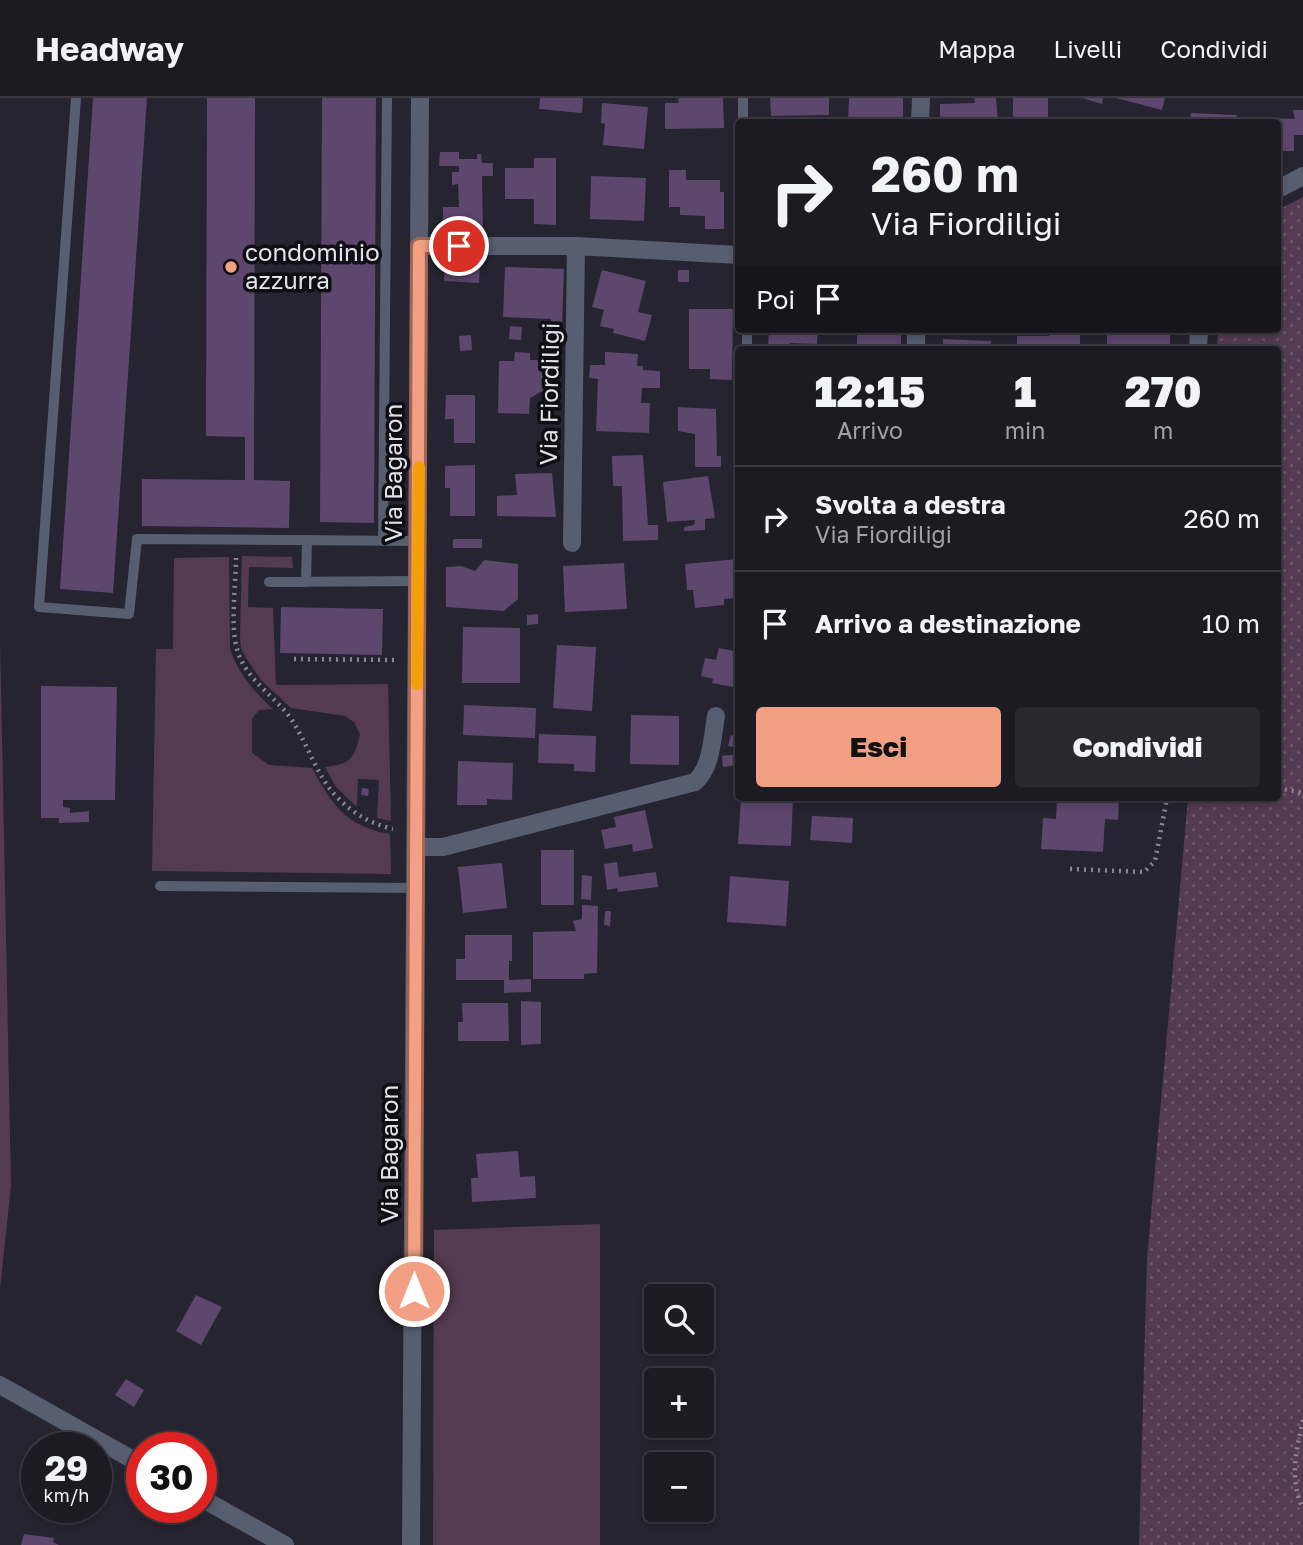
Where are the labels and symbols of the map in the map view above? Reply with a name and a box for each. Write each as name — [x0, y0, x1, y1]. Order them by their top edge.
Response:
pin — [429, 216, 489, 276]
place label: condominio azzurra — [245, 237, 380, 294]
marker: condominio azzurra — [223, 259, 239, 275]
street label: Via Fiordiligi — [533, 322, 564, 466]
street label: Via Bagaron — [378, 404, 407, 542]
street label: Via Bagaron — [374, 1085, 403, 1223]
position arrow — [377, 1254, 451, 1328]
speed limit sign: 30 — [126, 1432, 217, 1523]

